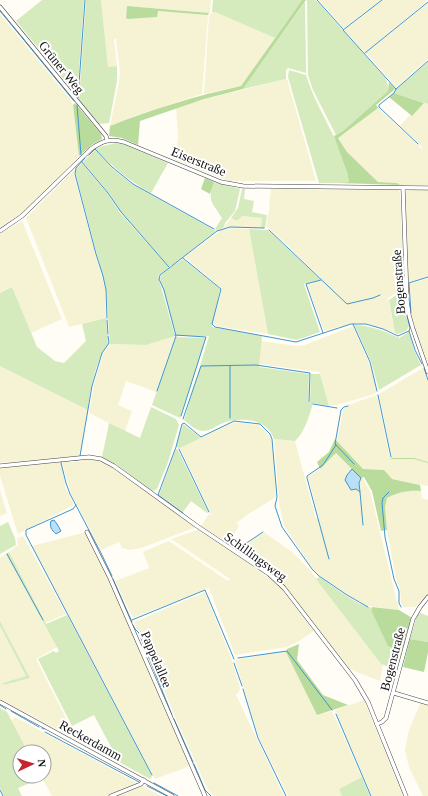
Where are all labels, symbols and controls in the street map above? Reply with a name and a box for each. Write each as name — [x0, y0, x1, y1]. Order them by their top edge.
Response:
street label: Grüner Weg — [36, 38, 88, 97]
street label: Eiserstraße — [169, 144, 229, 179]
street label: Bogenstraße — [389, 249, 408, 315]
street label: Schillingsweg — [221, 529, 290, 584]
street label: Bogenstraße — [377, 626, 408, 692]
street label: Pappelallee — [138, 629, 175, 690]
street label: Reckerdamm — [57, 717, 125, 764]
north arrow — [12, 744, 52, 784]
text: N — [36, 759, 48, 768]

